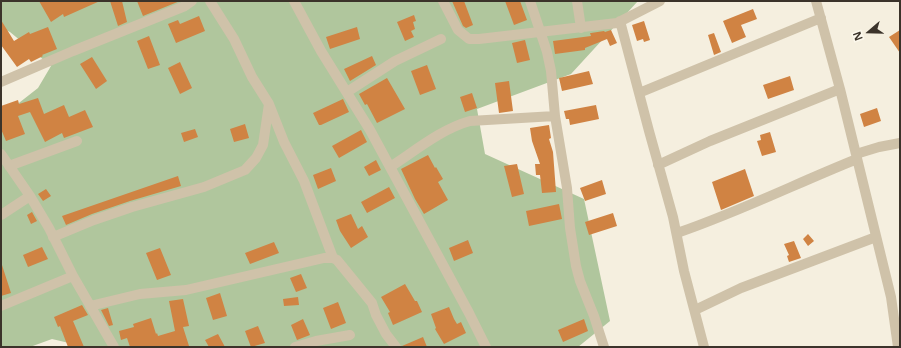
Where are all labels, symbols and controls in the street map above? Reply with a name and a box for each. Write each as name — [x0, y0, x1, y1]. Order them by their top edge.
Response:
north arrow — [849, 12, 889, 52]
text: N — [849, 30, 866, 43]

